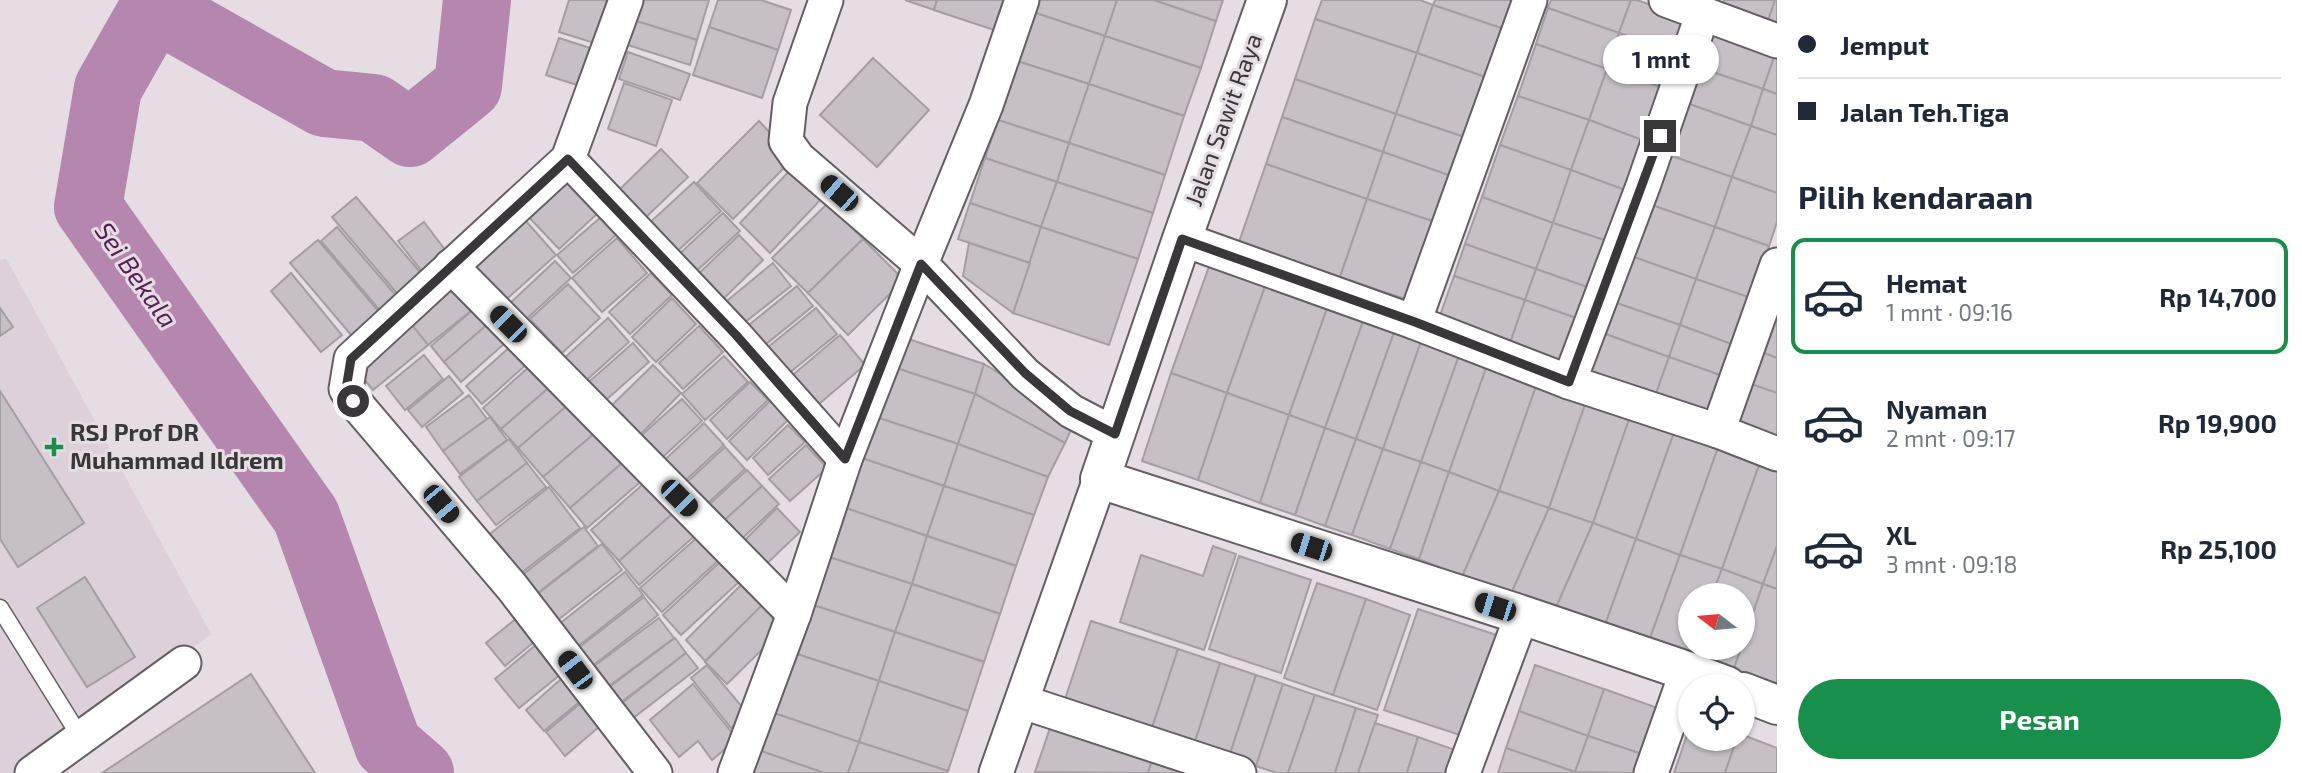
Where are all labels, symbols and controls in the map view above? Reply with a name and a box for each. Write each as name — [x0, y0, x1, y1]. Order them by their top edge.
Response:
street label: Jalan Sawit Raya — [1178, 29, 1267, 210]
text: Jemput — [1840, 29, 1929, 60]
callout: 1 mnt — [1602, 34, 1718, 83]
text: 1 mnt — [1632, 45, 1690, 73]
text: Jalan Teh.Tiga — [1840, 96, 2009, 127]
route end — [1644, 120, 1676, 152]
car — [817, 171, 862, 215]
text: Pilih kendaraan — [1798, 177, 2033, 215]
water label: Sei Bekala — [90, 215, 185, 333]
icon: car — [1802, 265, 1865, 328]
text: Hemat — [1886, 267, 1967, 298]
text: Rp 14,700 — [2159, 281, 2277, 312]
text: 1 mnt · 09:16 — [1886, 298, 2013, 326]
car — [486, 302, 531, 346]
route start — [337, 385, 369, 417]
icon: car — [1802, 391, 1865, 454]
text: Nyaman — [1886, 393, 1987, 424]
text: Rp 19,900 — [2158, 407, 2277, 438]
place label: RSJ Prof DR Muhammad Ildrem — [70, 417, 284, 474]
text: 2 mnt · 09:17 — [1886, 424, 2015, 452]
marker: RSJ Prof DR Muhammad Ildrem — [44, 437, 64, 457]
car — [657, 476, 702, 520]
car — [420, 481, 463, 527]
icon: car — [1802, 517, 1865, 580]
text: XL — [1886, 519, 1917, 550]
car — [1288, 531, 1335, 563]
text: Rp 25,100 — [2160, 533, 2277, 564]
text: 3 mnt · 09:18 — [1886, 550, 2017, 578]
north arrow — [1678, 583, 1755, 660]
map controls — [1678, 583, 1755, 751]
car — [1472, 591, 1519, 623]
car — [554, 647, 597, 693]
button: locate — [1678, 674, 1755, 751]
button: Pesan — [1798, 679, 2281, 759]

